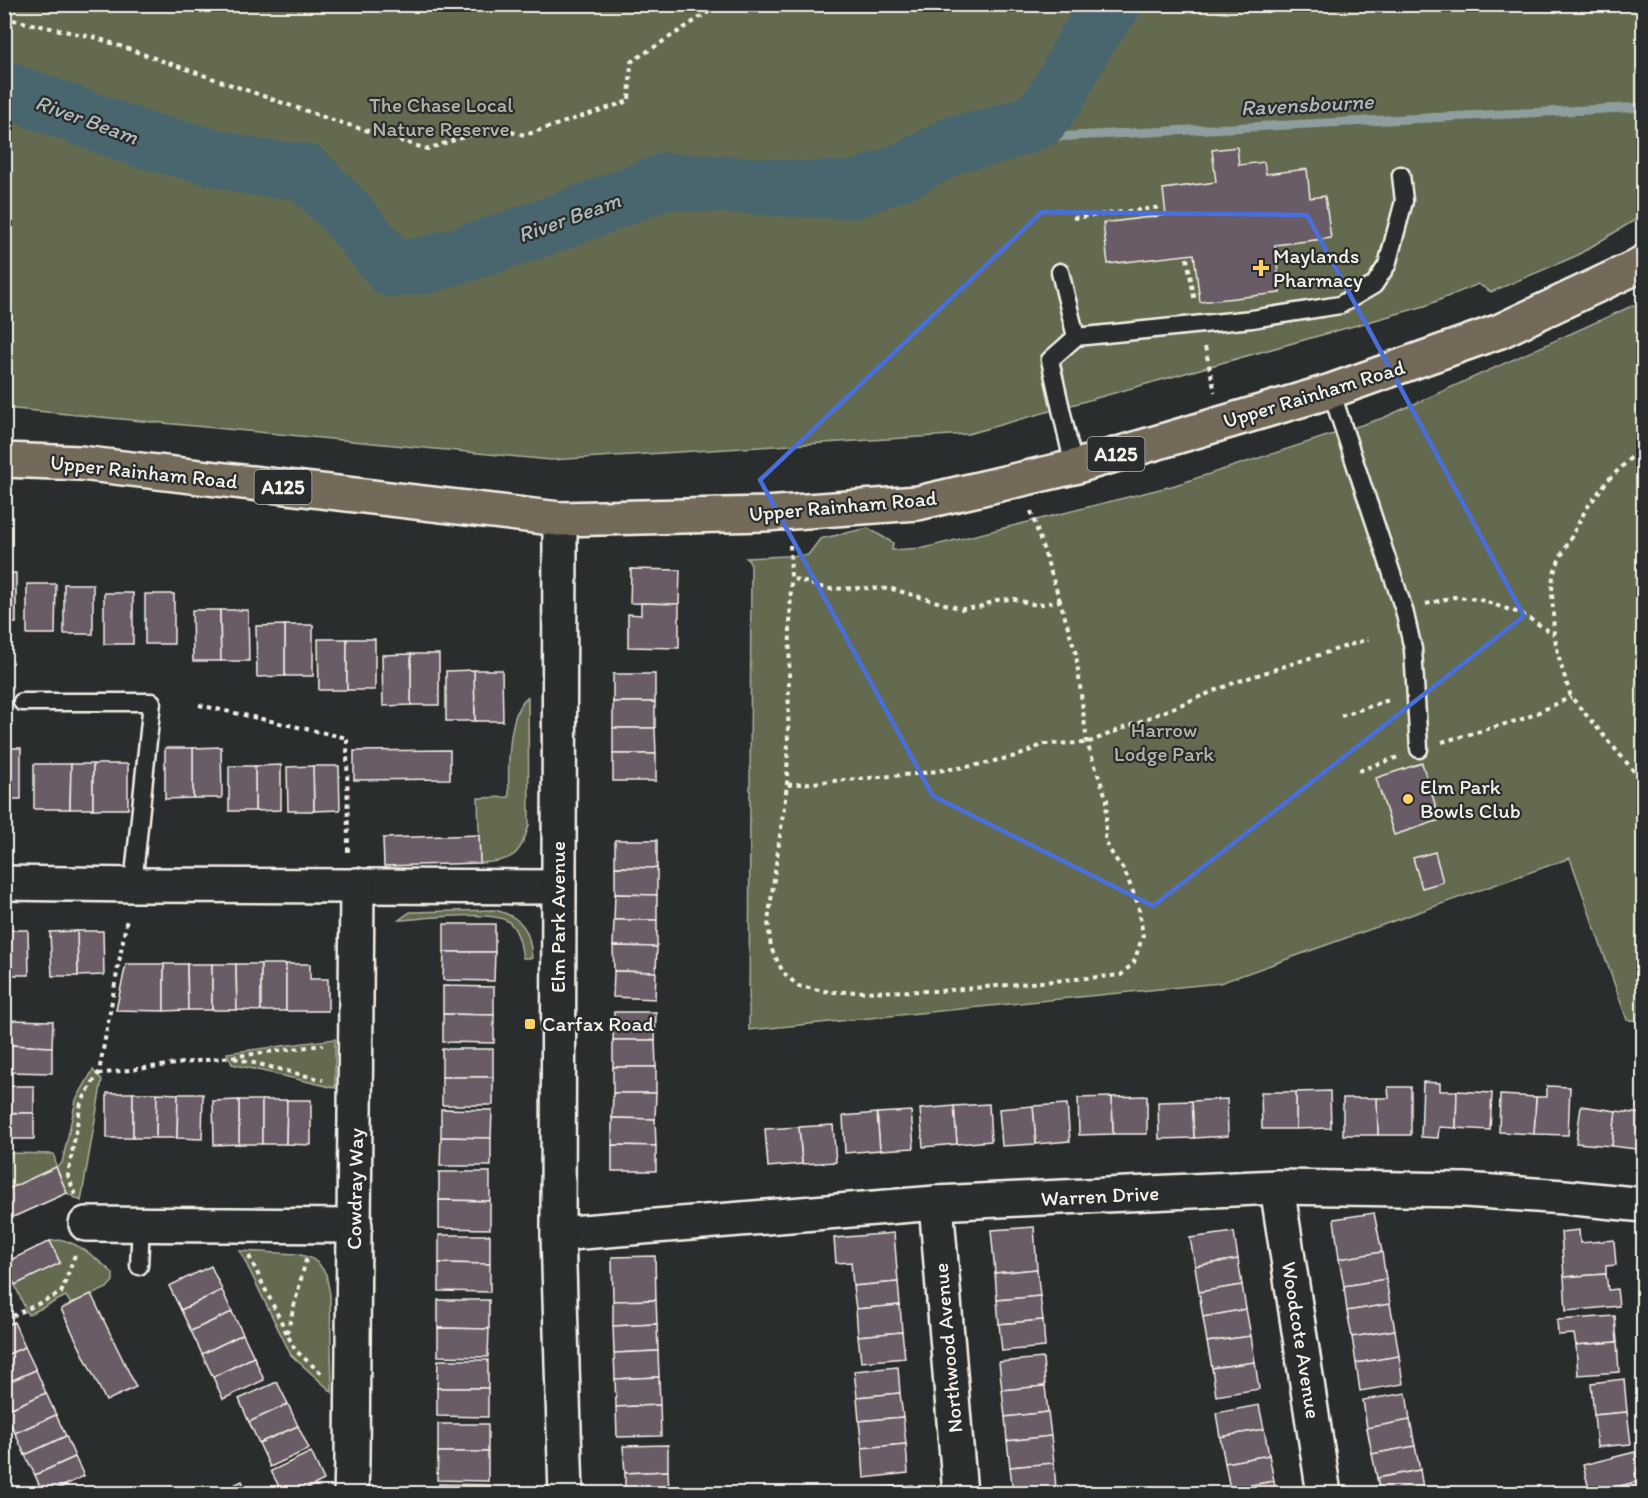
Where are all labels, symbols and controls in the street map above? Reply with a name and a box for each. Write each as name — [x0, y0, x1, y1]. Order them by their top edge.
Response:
water label: Ravensbourne — [1240, 87, 1376, 121]
water label: River Beam — [32, 88, 142, 151]
park label: The Chase Local Nature Reserve — [369, 92, 513, 141]
water label: River Beam — [514, 186, 625, 249]
place label: Maylands Pharmacy — [1273, 243, 1363, 292]
marker: Maylands Pharmacy — [1254, 261, 1268, 275]
street label: Upper Rainham Road — [1220, 354, 1408, 433]
road number: A125 — [1088, 437, 1144, 471]
street label: Upper Rainham Road — [49, 449, 240, 494]
road number: A125 — [254, 470, 312, 504]
street label: Upper Rainham Road — [748, 485, 938, 526]
park label: Harrow Lodge Park — [1114, 717, 1214, 766]
place label: Elm Park Bowls Club — [1420, 774, 1521, 823]
marker: Elm Park Bowls Club — [1401, 792, 1415, 806]
street label: Elm Park Avenue — [545, 841, 570, 993]
place label: Carfax Road — [542, 1011, 654, 1036]
marker: Carfax Road — [523, 1017, 537, 1031]
street label: Cowdray Way — [341, 1128, 368, 1250]
street label: Warren Drive — [1040, 1180, 1160, 1211]
street label: Woodcote Avenue — [1277, 1260, 1326, 1420]
street label: Northwood Avenue — [928, 1262, 967, 1434]

